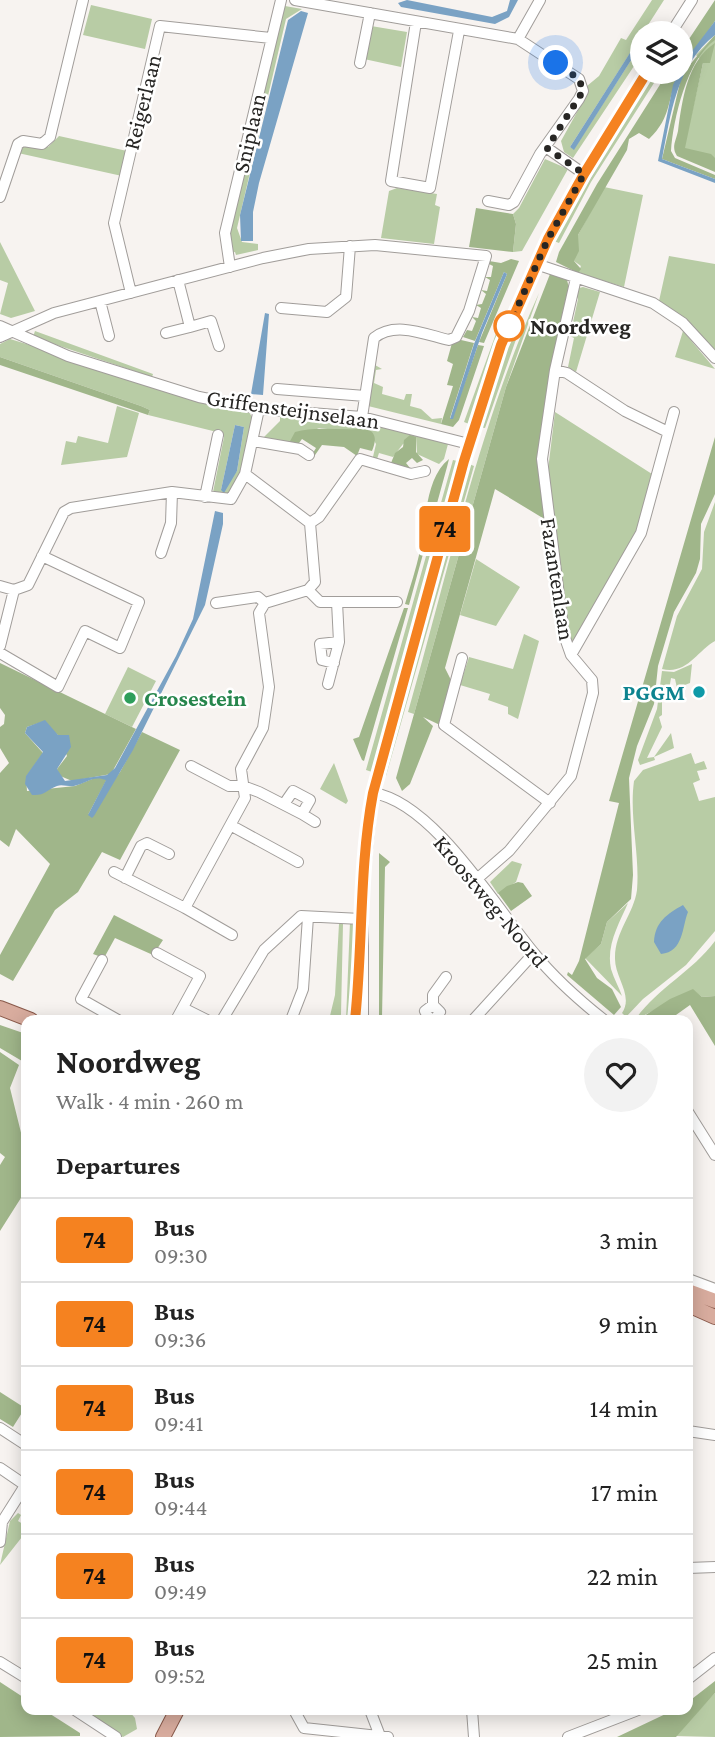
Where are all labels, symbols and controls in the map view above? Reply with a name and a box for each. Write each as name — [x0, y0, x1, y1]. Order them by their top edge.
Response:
map controls — [630, 21, 693, 84]
button: layers — [630, 21, 693, 84]
your location — [538, 45, 573, 80]
street label: Reigerlaan — [118, 52, 166, 152]
street label: Sniplaan — [227, 91, 271, 175]
marker: Noordweg — [494, 311, 524, 341]
place label: Noordweg — [530, 313, 631, 339]
street label: Griffensteijnselaan — [205, 384, 381, 434]
line badge: 74 — [414, 506, 476, 552]
text: 74 — [433, 515, 457, 542]
street label: Fazantenlaan — [535, 516, 581, 642]
place label: PGGM — [623, 679, 685, 705]
marker: PGGM — [691, 684, 707, 700]
place label: Crosestein — [144, 685, 247, 711]
marker: Crosestein — [122, 690, 138, 706]
street label: Kroostweg-Noord — [428, 830, 554, 972]
button: heart — [584, 1038, 658, 1112]
text: Noordweg — [56, 1043, 201, 1080]
text: Walk · 4 min · 260 m — [56, 1088, 243, 1114]
text: Departures — [56, 1151, 180, 1180]
text: Bus — [154, 1213, 195, 1242]
text: 74 — [83, 1226, 106, 1253]
text: 3 min — [599, 1226, 658, 1255]
text: 09:30 — [154, 1242, 208, 1268]
text: Bus — [154, 1297, 195, 1326]
text: 74 — [83, 1310, 106, 1337]
text: 9 min — [598, 1310, 658, 1339]
text: 09:36 — [154, 1326, 207, 1352]
text: Bus — [154, 1381, 195, 1410]
text: 74 — [83, 1394, 106, 1421]
text: 14 min — [590, 1394, 658, 1423]
text: 09:41 — [154, 1410, 203, 1436]
text: Bus — [154, 1465, 195, 1494]
text: 74 — [83, 1478, 106, 1505]
text: 17 min — [591, 1478, 658, 1507]
text: 09:44 — [154, 1494, 207, 1520]
text: Bus — [154, 1549, 195, 1578]
text: 74 — [83, 1562, 106, 1589]
text: 22 min — [587, 1562, 658, 1591]
text: 09:49 — [154, 1578, 207, 1604]
text: Bus — [154, 1633, 195, 1662]
text: 74 — [83, 1646, 106, 1673]
text: 25 min — [587, 1646, 658, 1675]
text: 09:52 — [154, 1662, 205, 1688]

